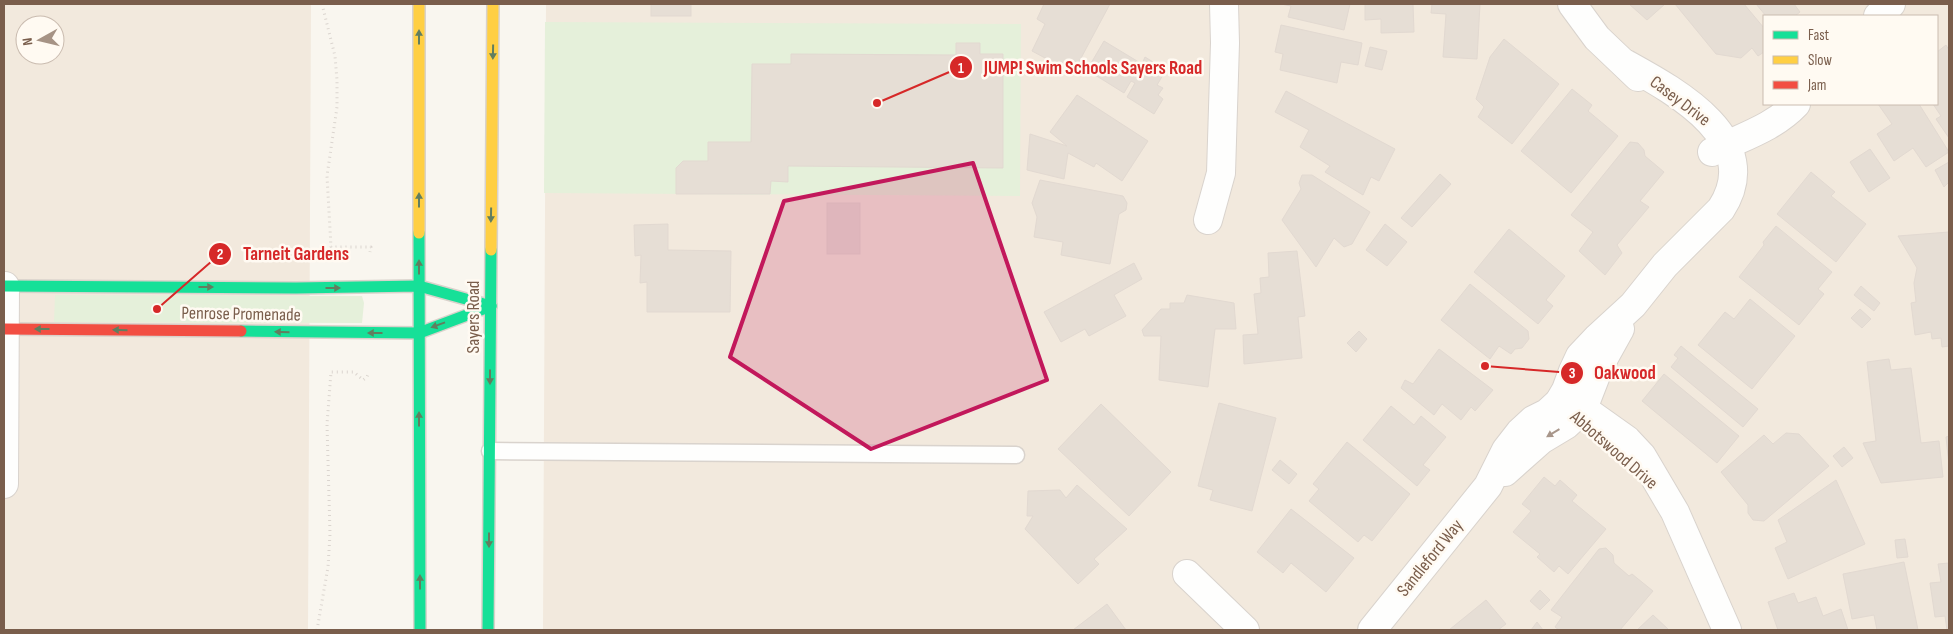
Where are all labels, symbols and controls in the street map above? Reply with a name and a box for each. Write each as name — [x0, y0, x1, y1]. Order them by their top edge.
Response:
north arrow — [15, 15, 65, 65]
legend — [1763, 15, 1938, 105]
text: Fast — [1808, 26, 1830, 45]
one-way arrow — [415, 29, 423, 45]
text: N — [19, 37, 37, 47]
one-way arrow — [488, 45, 496, 61]
callout: JUMP! Swim Schools Sayers Road — [949, 50, 1212, 84]
text: Slow — [1808, 51, 1832, 70]
text: JUMP! Swim Schools Sayers Road — [983, 57, 1202, 80]
text: 1 — [958, 59, 964, 78]
street label: Casey Drive — [1646, 71, 1714, 131]
text: Jam — [1807, 76, 1826, 95]
one-way arrow — [415, 192, 423, 208]
one-way arrow — [487, 207, 495, 223]
callout: Tarneit Gardens — [208, 237, 359, 271]
text: Tarneit Gardens — [243, 243, 349, 266]
text: 2 — [217, 245, 223, 264]
one-way arrow — [415, 259, 423, 275]
street label: Sayers Road — [463, 281, 484, 353]
one-way arrow — [198, 283, 214, 291]
one-way arrow — [325, 284, 341, 292]
street label: Penrose Promenade — [181, 302, 301, 326]
one-way arrow — [431, 322, 446, 329]
one-way arrow — [34, 325, 50, 333]
one-way arrow — [111, 325, 127, 333]
one-way arrow — [274, 327, 290, 335]
one-way arrow — [367, 329, 383, 337]
callout: Oakwood — [1559, 356, 1666, 390]
text: Oakwood — [1594, 362, 1656, 385]
text: 3 — [1569, 364, 1576, 383]
one-way arrow — [486, 370, 494, 386]
street label: Abbotswood Drive — [1565, 406, 1662, 494]
one-way arrow — [415, 411, 423, 427]
one-way arrow — [1546, 428, 1559, 437]
street label: Sandleford Way — [1393, 515, 1467, 601]
one-way arrow — [485, 532, 493, 548]
one-way arrow — [416, 573, 424, 589]

